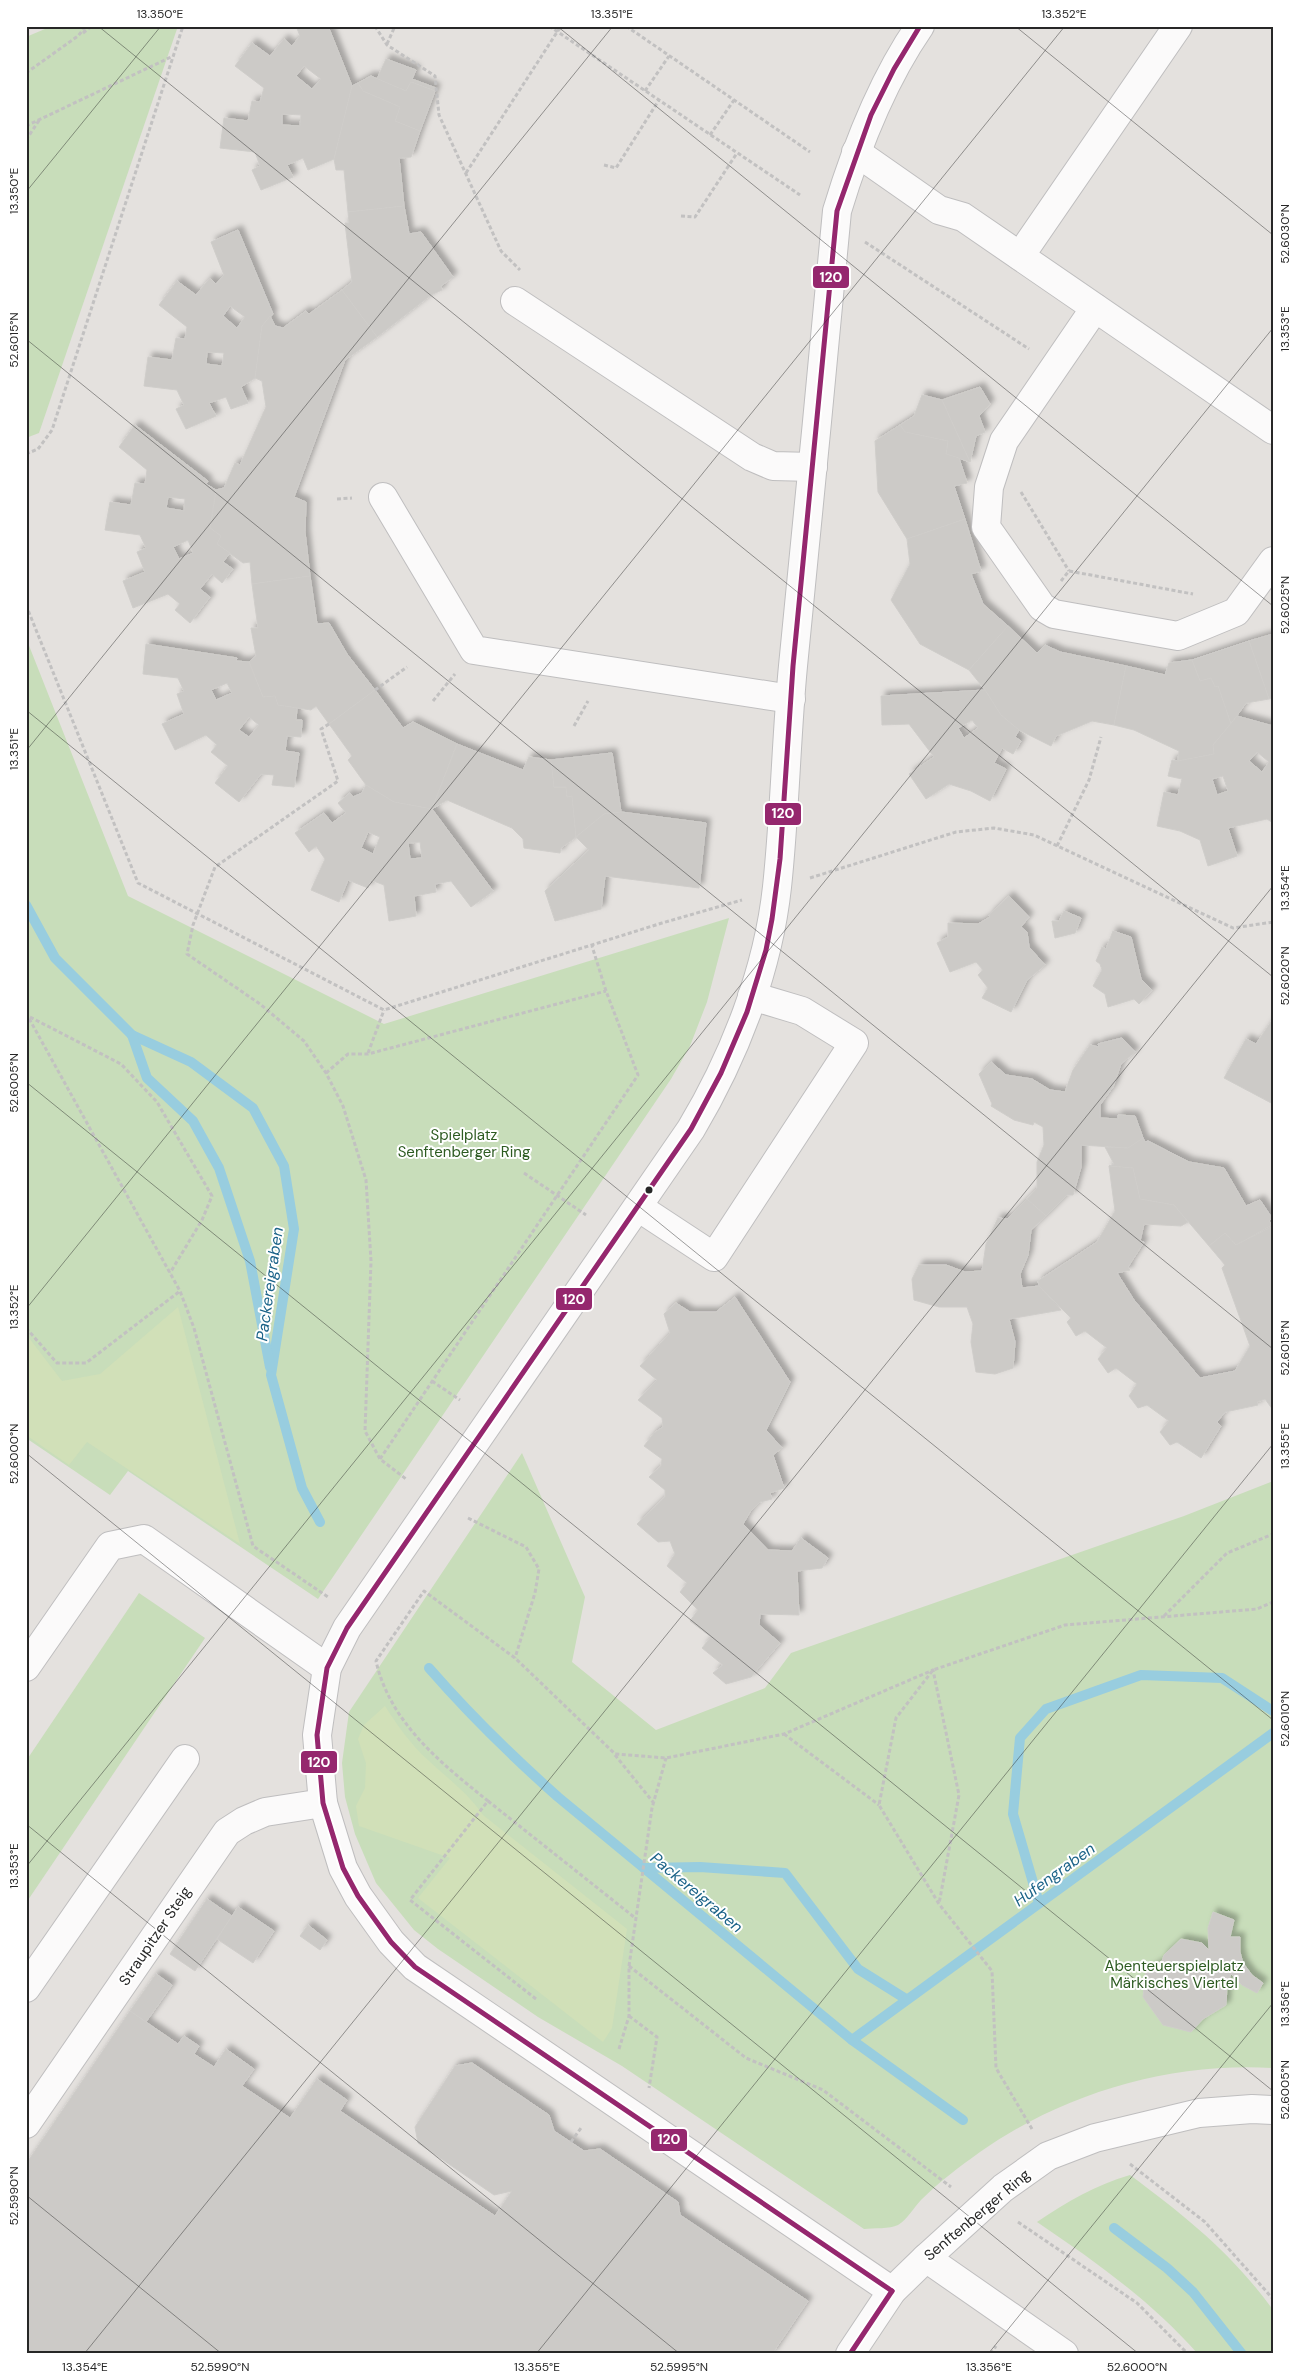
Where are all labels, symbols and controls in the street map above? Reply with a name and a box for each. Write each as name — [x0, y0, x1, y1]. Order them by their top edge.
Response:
text: 13.350°E — [137, 6, 184, 22]
text: 13.351°E — [591, 6, 633, 22]
text: 13.352°E — [1041, 6, 1087, 22]
text: 13.350°E — [6, 167, 22, 214]
text: 52.6030°N — [1277, 204, 1293, 264]
line badge: 120 — [812, 265, 850, 289]
text: 120 — [820, 268, 843, 286]
text: 13.353°E — [1277, 306, 1293, 352]
text: 52.6015°N — [6, 312, 22, 368]
text: 52.6025°N — [1277, 576, 1293, 634]
text: 13.351°E — [6, 728, 22, 770]
line badge: 120 — [764, 802, 802, 826]
text: 120 — [772, 804, 795, 822]
text: 13.354°E — [1277, 865, 1293, 911]
text: 52.6020°N — [1277, 946, 1293, 1006]
text: 52.6005°N — [6, 1053, 22, 1113]
park label: Spielplatz Senftenberger Ring — [398, 1125, 530, 1162]
unlabelled marker — [644, 1185, 654, 1195]
water label: Packereigraben — [251, 1226, 288, 1342]
text: 13.352°E — [6, 1284, 22, 1330]
line badge: 120 — [555, 1287, 593, 1311]
text: 120 — [563, 1290, 586, 1308]
text: 52.6015°N — [1277, 1320, 1293, 1376]
text: 13.355°E — [1277, 1423, 1293, 1469]
text: 52.6000°N — [6, 1424, 22, 1484]
text: 52.6010°N — [1277, 1691, 1293, 1747]
line badge: 120 — [300, 1750, 338, 1774]
text: 120 — [308, 1753, 331, 1771]
water label: Hufengraben — [1009, 1838, 1099, 1911]
text: 13.353°E — [6, 1843, 22, 1889]
water label: Packereigraben — [646, 1847, 747, 1937]
street label: Straupitzer Steig — [114, 1883, 196, 1989]
park label: Abenteuerspielplatz Märkisches Viertel — [1104, 1956, 1244, 1993]
text: 13.356°E — [1277, 1981, 1293, 2027]
text: 52.6005°N — [1277, 2060, 1293, 2120]
line badge: 120 — [650, 2128, 688, 2152]
text: 120 — [658, 2130, 681, 2148]
street label: Senftenberger Ring — [920, 2165, 1034, 2265]
text: 52.5990°N — [6, 2166, 22, 2226]
text: 13.354°E — [62, 2359, 108, 2375]
text: 52.5990°N — [190, 2359, 250, 2375]
text: 13.355°E — [514, 2359, 560, 2375]
text: 52.5995°N — [650, 2359, 708, 2375]
text: 13.356°E — [966, 2359, 1012, 2375]
text: 52.6000°N — [1107, 2359, 1167, 2375]

